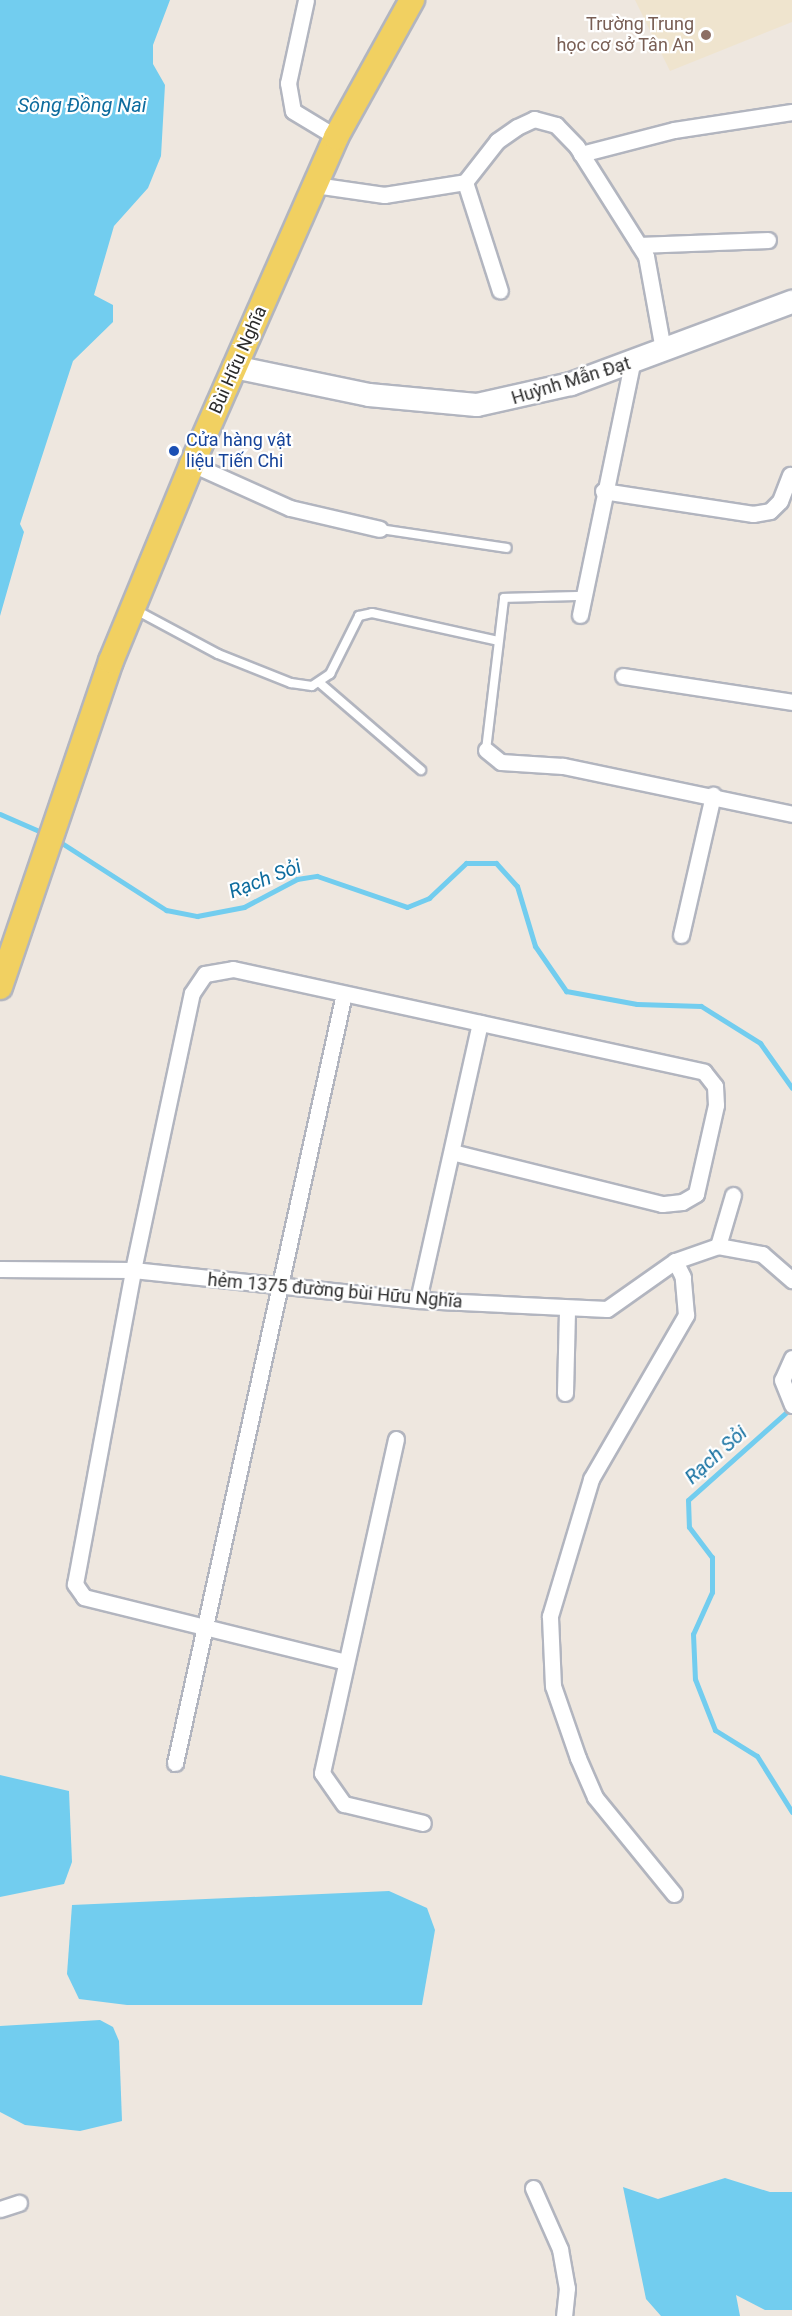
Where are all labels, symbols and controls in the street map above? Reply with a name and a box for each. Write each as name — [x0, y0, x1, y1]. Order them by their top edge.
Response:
place label: Trường Trung học cơ sở Tân An — [556, 14, 694, 57]
marker: Trường Trung học cơ sở Tân An — [699, 28, 713, 42]
water label: Sông Đồng Nai — [18, 93, 146, 117]
street label: Bùi Hữu Nghĩa — [205, 303, 271, 417]
street label: Huỳnh Mẫn Đạt — [509, 353, 633, 409]
place label: Cửa hàng vật liệu Tiến Chi — [186, 430, 292, 472]
marker: Cửa hàng vật liệu Tiến Chi — [167, 444, 181, 458]
water label: Rạch Sỏi — [225, 854, 305, 904]
street label: hẻm 1375 đường bùi Hữu Nghĩa — [207, 1269, 463, 1313]
water label: Rạch Sỏi — [680, 1421, 752, 1489]

